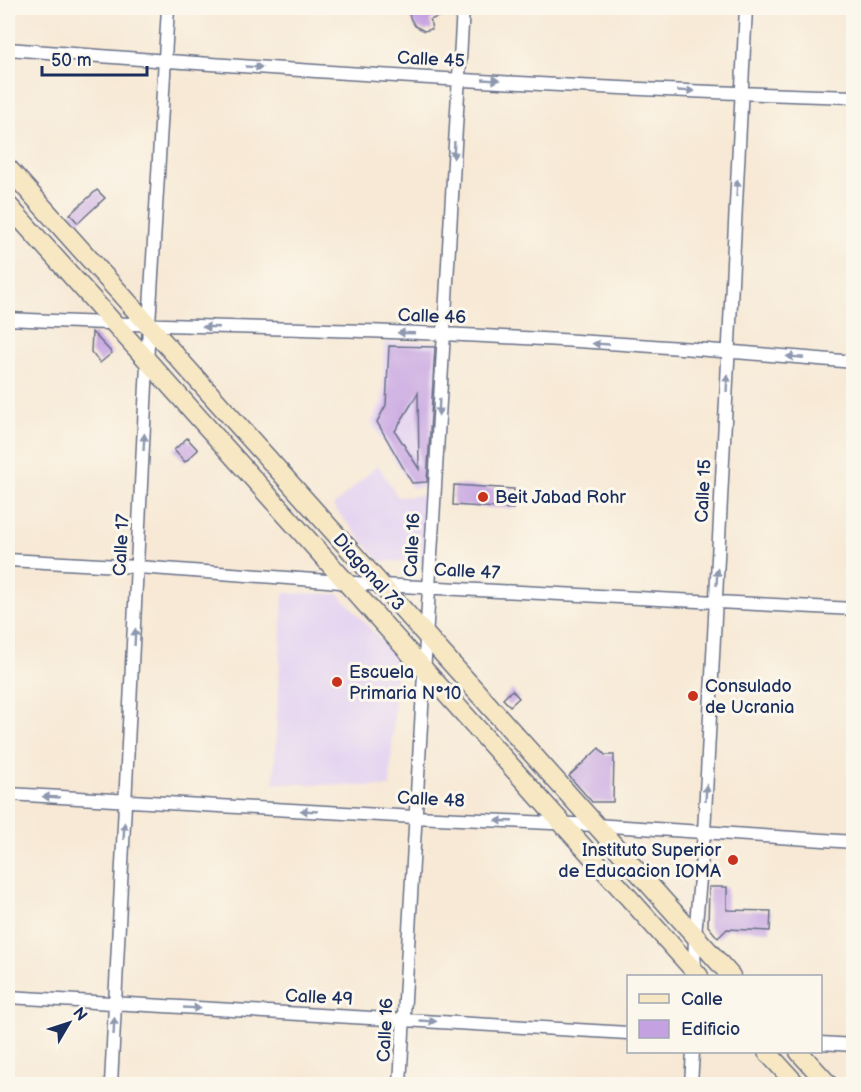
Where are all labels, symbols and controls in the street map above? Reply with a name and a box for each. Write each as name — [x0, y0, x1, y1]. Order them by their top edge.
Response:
scale bar — [42, 39, 147, 77]
street label: Calle 45 — [397, 47, 465, 72]
text: 50 m — [51, 50, 92, 71]
one-way arrow — [245, 62, 264, 71]
one-way arrow — [481, 76, 500, 85]
one-way arrow — [676, 86, 695, 95]
one-way arrow — [450, 140, 459, 159]
one-way arrow — [732, 178, 742, 197]
street label: Calle 46 — [397, 305, 467, 328]
one-way arrow — [202, 323, 221, 332]
one-way arrow — [397, 328, 416, 338]
one-way arrow — [591, 339, 610, 348]
one-way arrow — [786, 352, 805, 362]
one-way arrow — [722, 373, 731, 392]
one-way arrow — [434, 398, 443, 417]
one-way arrow — [140, 432, 149, 451]
street label: Calle 15 — [691, 459, 716, 523]
place label: Beit Jabad Rohr — [495, 487, 626, 508]
marker: Beit Jabad Rohr — [476, 490, 490, 504]
street label: Calle 16 — [400, 512, 425, 578]
street label: Calle 17 — [109, 513, 134, 577]
street label: Diagonal 73 — [328, 529, 409, 615]
street label: Calle 47 — [433, 559, 501, 584]
one-way arrow — [712, 568, 721, 587]
one-way arrow — [130, 627, 139, 646]
place label: Escuela Primaria N°10 — [349, 662, 461, 704]
marker: Escuela Primaria N°10 — [330, 675, 344, 689]
place label: Consulado de Ucrania — [705, 676, 794, 718]
marker: Consulado de Ucrania — [686, 689, 700, 703]
one-way arrow — [701, 784, 710, 803]
street label: Calle 48 — [397, 787, 465, 812]
one-way arrow — [42, 792, 61, 801]
one-way arrow — [299, 807, 318, 816]
one-way arrow — [494, 816, 513, 825]
one-way arrow — [120, 822, 129, 841]
place label: Instituto Superior de Educacion IOMA — [558, 840, 721, 882]
marker: Instituto Superior de Educacion IOMA — [726, 853, 740, 867]
legend — [627, 975, 822, 1053]
street label: Calle 49 — [285, 985, 353, 1010]
text: Calle — [681, 989, 723, 1010]
north arrow — [39, 993, 99, 1053]
street label: Calle 16 — [373, 997, 398, 1063]
one-way arrow — [182, 1003, 201, 1012]
text: N — [68, 1004, 91, 1025]
one-way arrow — [109, 1017, 118, 1036]
one-way arrow — [419, 1017, 438, 1026]
text: Edificio — [681, 1019, 740, 1040]

